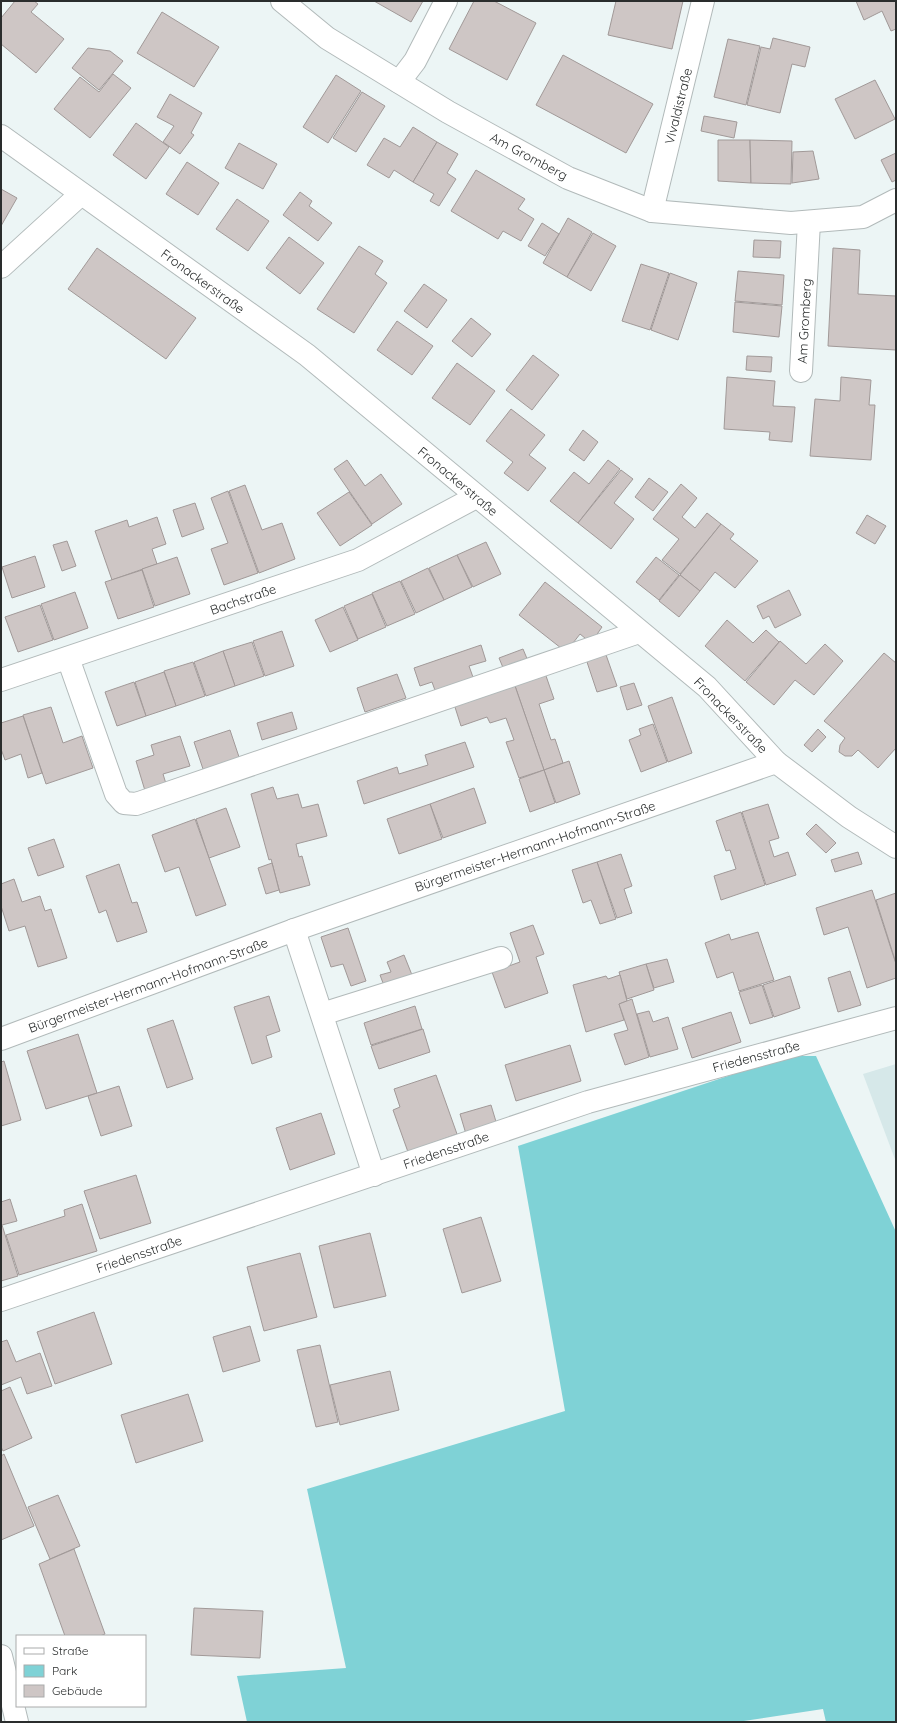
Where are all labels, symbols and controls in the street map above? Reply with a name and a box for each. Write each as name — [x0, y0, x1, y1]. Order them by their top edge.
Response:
street label: Vivaldistraße — [661, 66, 695, 146]
street label: Am Gromberg — [488, 129, 570, 183]
street label: Fronackerstraße — [158, 245, 248, 317]
street label: Am Gromberg — [794, 278, 814, 364]
street label: Fronackerstraße — [415, 443, 501, 519]
street label: Bachstraße — [208, 580, 278, 618]
street label: Fronackerstraße — [691, 674, 771, 756]
street label: Bürgermeister-Hermann-Hofmann-Straße — [412, 797, 658, 895]
street label: Bürgermeister-Hermann-Hofmann-Straße — [26, 934, 270, 1036]
street label: Friedensstraße — [711, 1037, 801, 1075]
street label: Friedensstraße — [401, 1128, 491, 1172]
street label: Friedensstraße — [94, 1232, 184, 1276]
legend — [16, 1635, 146, 1707]
text: Straße — [52, 1643, 89, 1658]
text: Park — [52, 1663, 77, 1678]
text: Gebäude — [52, 1683, 103, 1698]

